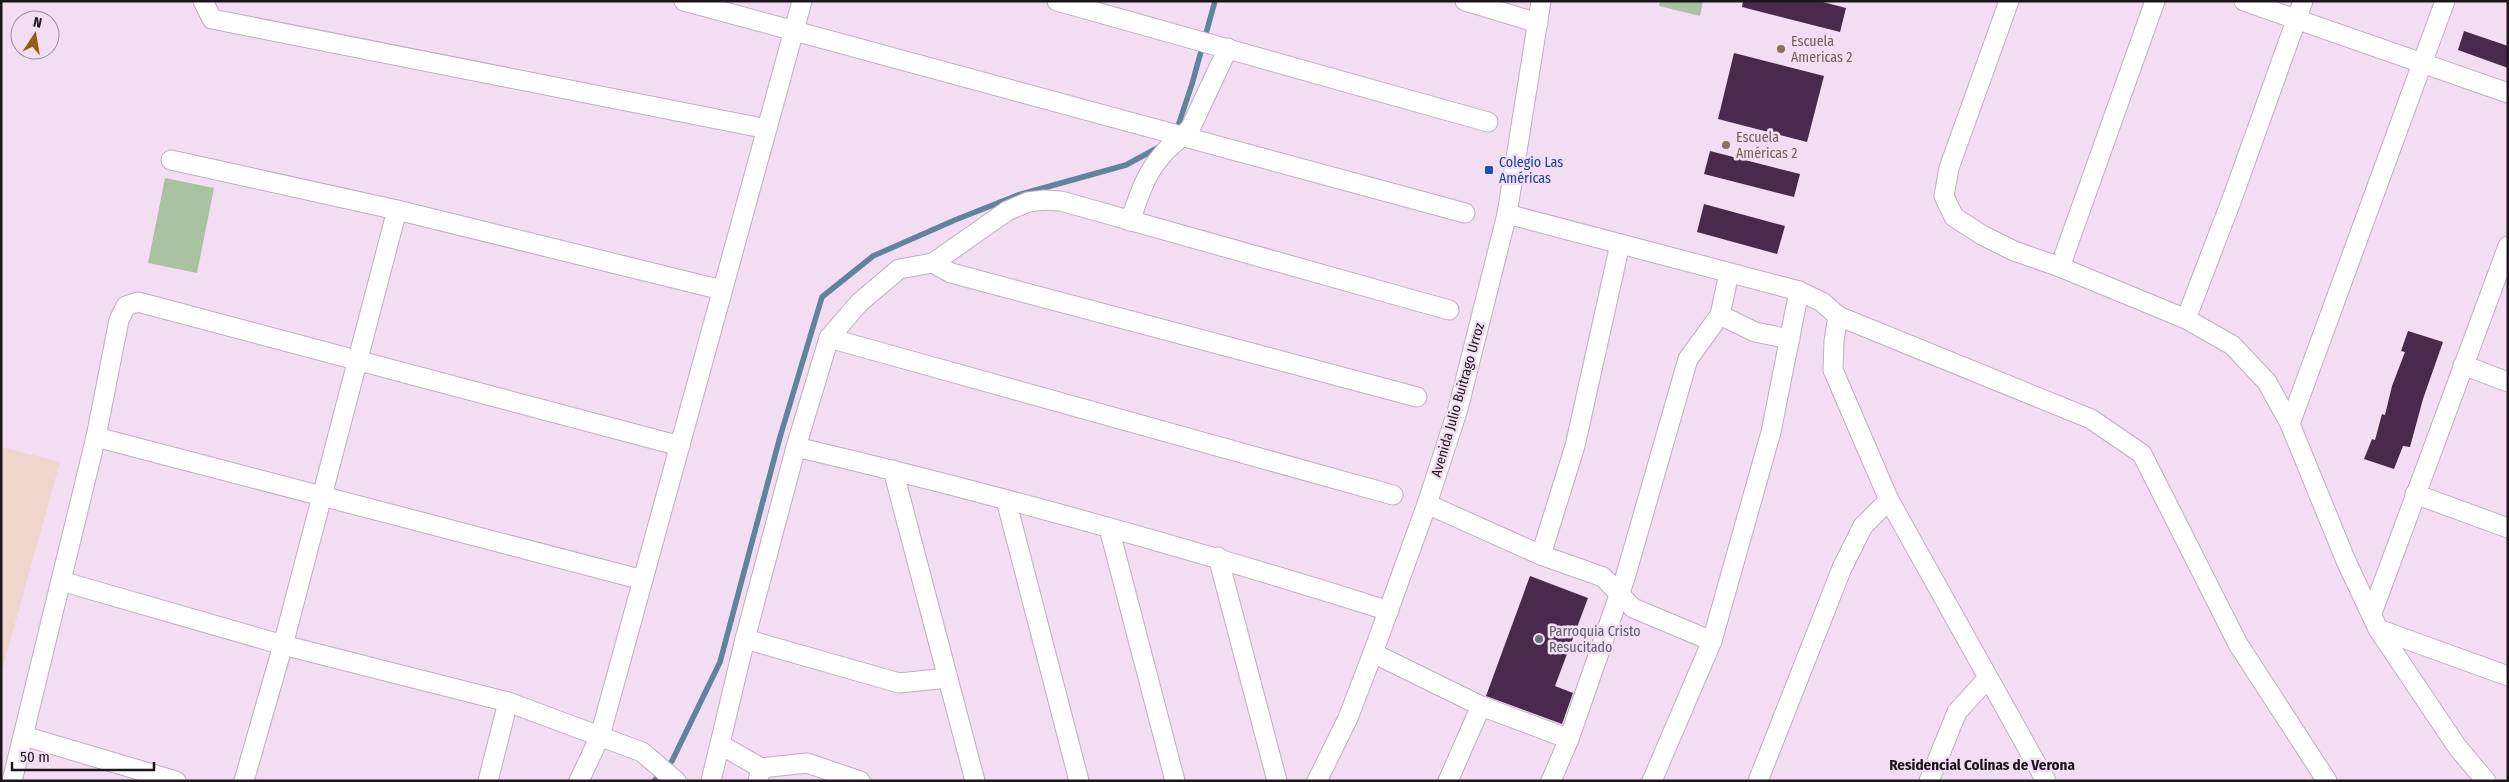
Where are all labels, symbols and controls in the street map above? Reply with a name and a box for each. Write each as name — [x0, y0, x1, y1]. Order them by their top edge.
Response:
north arrow — [10, 10, 60, 60]
text: N — [32, 14, 43, 32]
place label: Escuela Americas 2 — [1791, 33, 1853, 66]
marker: Escuela Americas 2 — [1775, 43, 1787, 55]
place label: Escuela Américas 2 — [1736, 129, 1798, 162]
marker: Escuela Américas 2 — [1720, 139, 1732, 151]
place label: Colegio Las Américas — [1499, 154, 1563, 187]
marker: Colegio Las Américas — [1483, 164, 1495, 176]
street label: Avenida Julio Buitrago Urroz — [1428, 320, 1488, 479]
place label: Parroquia Cristo Resucitado — [1549, 623, 1641, 656]
marker: Parroquia Cristo Resucitado — [1533, 633, 1545, 645]
scale bar — [12, 740, 155, 772]
text: 50 m — [20, 748, 50, 766]
district label: Residencial Colinas de Verona — [1889, 756, 2075, 774]

